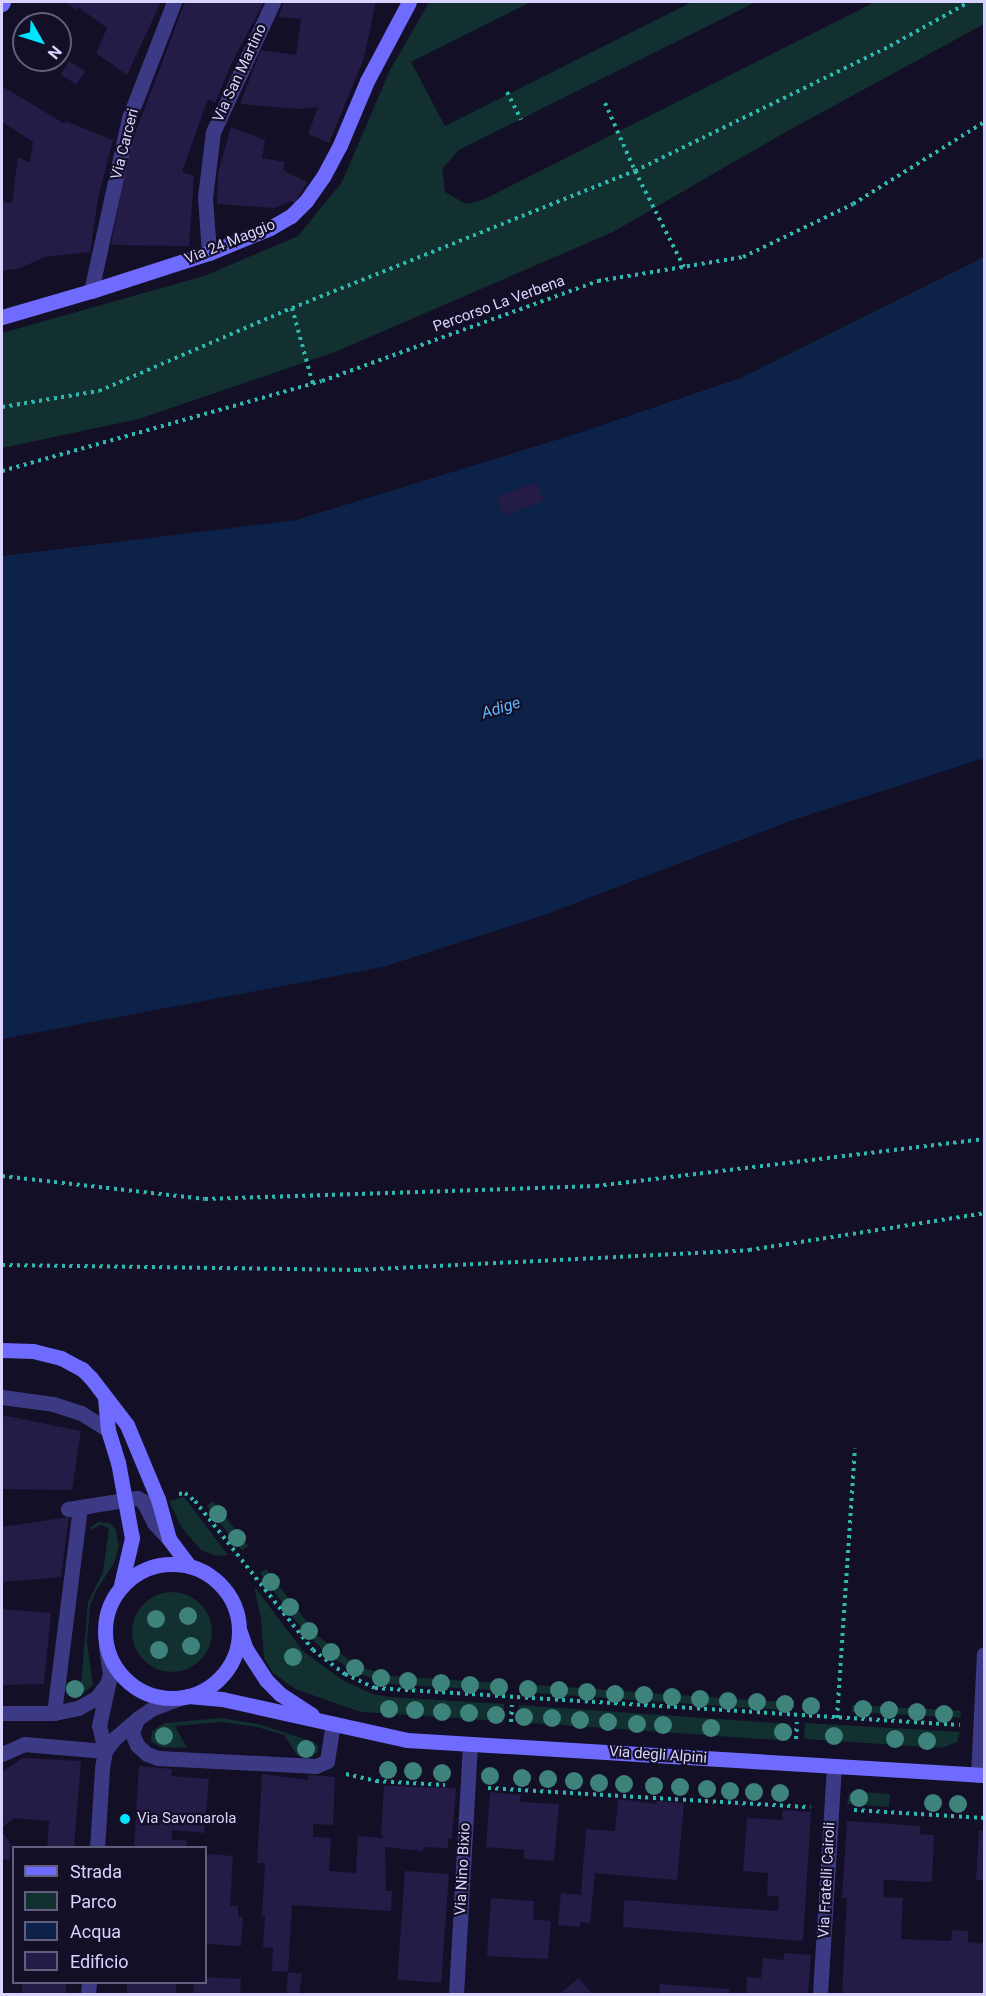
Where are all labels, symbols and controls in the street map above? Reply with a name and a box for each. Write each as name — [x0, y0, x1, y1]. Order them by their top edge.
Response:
north arrow — [12, 12, 72, 72]
street label: Via San Martino — [209, 21, 271, 125]
text: N — [44, 42, 66, 63]
street label: Via Carceri — [108, 107, 142, 181]
street label: Via 24 Maggio — [182, 216, 278, 268]
street label: Percorso La Verbena — [431, 272, 567, 336]
water label: Adige — [479, 693, 523, 723]
street label: Via degli Alpini — [608, 1743, 708, 1767]
place label: Via Savonarola — [137, 1810, 236, 1828]
marker: Via Savonarola — [118, 1812, 132, 1826]
street label: Via Nino Bixio — [452, 1822, 474, 1916]
street label: Via Fratelli Cairoli — [815, 1822, 839, 1938]
legend — [12, 1846, 207, 1984]
text: Strada — [70, 1861, 122, 1882]
text: Parco — [70, 1891, 117, 1912]
text: Acqua — [70, 1921, 121, 1942]
text: Edificio — [70, 1951, 129, 1972]

